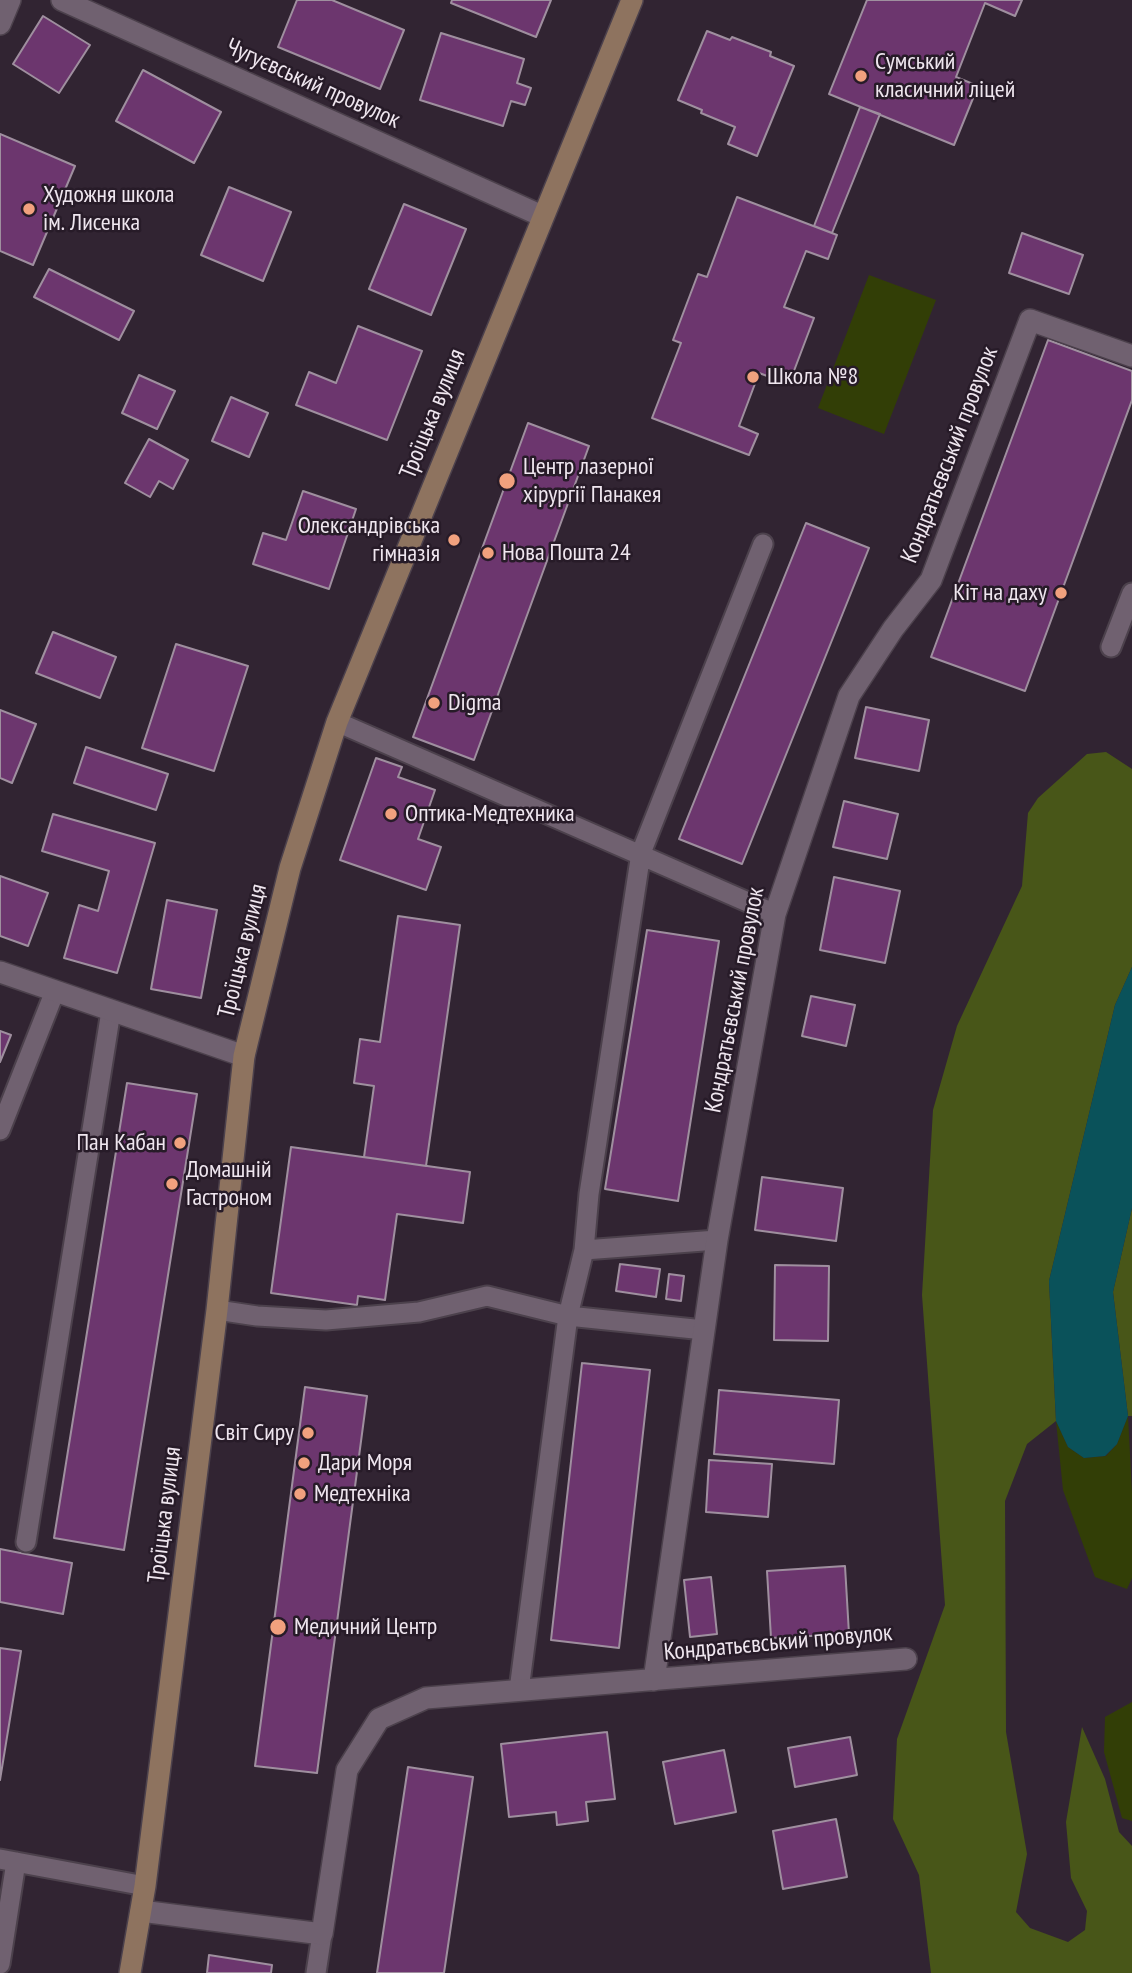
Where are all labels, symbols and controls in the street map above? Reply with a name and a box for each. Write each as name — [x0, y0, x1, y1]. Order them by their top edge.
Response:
street label: Чугуєвський провулок — [222, 33, 404, 135]
place label: Сумський класичний ліцей — [875, 48, 1015, 104]
marker: Сумський класичний ліцей — [853, 68, 869, 84]
place label: Художня школа ім. Лисенка — [43, 181, 174, 237]
marker: Художня школа ім. Лисенка — [21, 201, 37, 217]
street label: Кондратьєвський провулок — [895, 343, 1005, 567]
street label: Троїцька вулиця — [394, 345, 472, 483]
place label: Школа №8 — [767, 363, 858, 391]
marker: Школа №8 — [745, 369, 761, 385]
place label: Центр лазерної хірургії Панакея — [523, 453, 661, 509]
marker: Центр лазерної хірургії Панакея — [497, 471, 517, 491]
place label: Олександрівська гімназія — [298, 512, 440, 568]
marker: Олександрівська гімназія — [446, 532, 462, 548]
place label: Нова Пошта 24 — [502, 539, 631, 567]
marker: Нова Пошта 24 — [480, 545, 496, 561]
place label: Кіт на даху — [953, 579, 1047, 607]
marker: Кіт на даху — [1053, 585, 1069, 601]
place label: Digma — [448, 689, 501, 717]
marker: Digma — [426, 695, 442, 711]
place label: Оптика-Медтехника — [405, 800, 575, 828]
marker: Оптика-Медтехника — [383, 806, 399, 822]
street label: Троїцька вулиця — [212, 881, 274, 1021]
street label: Кондратьєвський провулок — [699, 885, 771, 1115]
place label: Пан Кабан — [76, 1129, 166, 1157]
marker: Пан Кабан — [172, 1135, 188, 1151]
place label: Домашній Гастроном — [186, 1156, 272, 1212]
marker: Домашній Гастроном — [164, 1176, 180, 1192]
place label: Світ Сиру — [215, 1419, 294, 1447]
marker: Світ Сиру — [300, 1425, 316, 1441]
street label: Троїцька вулиця — [142, 1445, 188, 1585]
place label: Дари Моря — [318, 1449, 412, 1477]
marker: Дари Моря — [296, 1455, 312, 1471]
place label: Медтехніка — [314, 1480, 411, 1508]
marker: Медтехніка — [292, 1486, 308, 1502]
place label: Медичний Центр — [294, 1613, 437, 1641]
marker: Медичний Центр — [268, 1617, 288, 1637]
street label: Кондратьєвський провулок — [663, 1619, 893, 1667]

